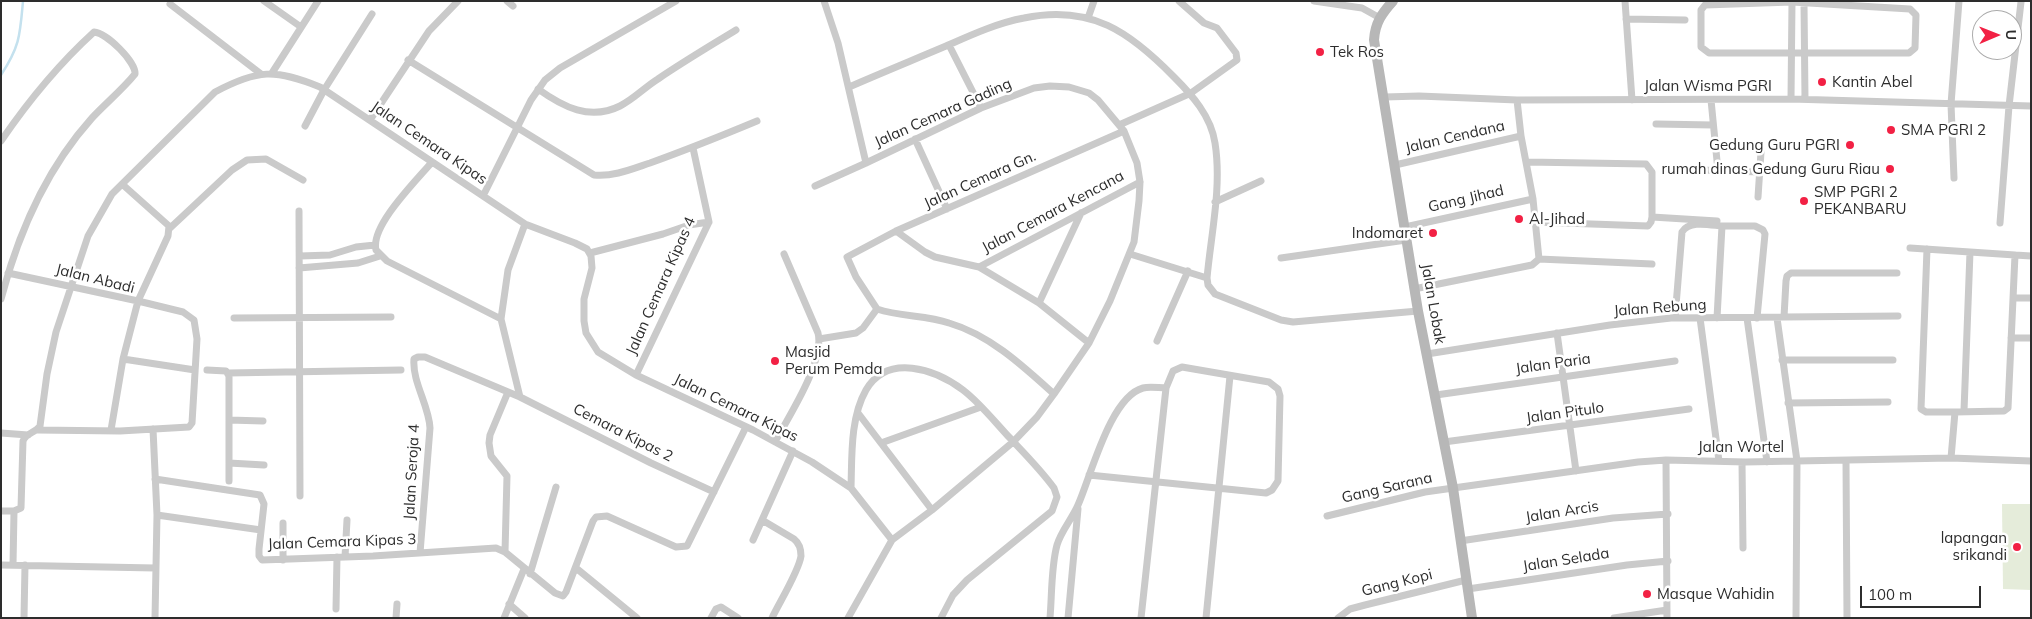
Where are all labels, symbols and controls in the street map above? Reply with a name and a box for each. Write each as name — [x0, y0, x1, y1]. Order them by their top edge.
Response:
north arrow — [1972, 10, 2022, 60]
text: U — [2002, 29, 2020, 40]
place label: Tek Ros — [1330, 43, 1384, 61]
marker: Tek Ros — [1314, 46, 1326, 58]
place label: Kantin Abel — [1832, 73, 1913, 91]
street label: Jalan Cemara Gading — [872, 75, 1014, 151]
marker: Kantin Abel — [1816, 76, 1828, 88]
street label: Jalan Wisma PGRI — [1644, 77, 1772, 95]
street label: Jalan Cemara Kipas — [368, 97, 490, 189]
street label: Jalan Cendana — [1403, 117, 1507, 157]
place label: SMA PGRI 2 — [1901, 121, 1986, 139]
marker: SMA PGRI 2 — [1885, 124, 1897, 136]
place label: Gedung Guru PGRI — [1709, 136, 1840, 154]
marker: Gedung Guru PGRI — [1844, 139, 1856, 151]
street label: Jalan Cemara Gn. — [921, 147, 1039, 213]
place label: rumah dinas Gedung Guru Riau — [1662, 160, 1880, 178]
marker: rumah dinas Gedung Guru Riau — [1884, 163, 1896, 175]
street label: Jalan Cemara Kencana — [979, 167, 1127, 257]
street label: Gang Jihad — [1426, 182, 1506, 216]
place label: SMP PGRI 2 PEKANBARU — [1814, 183, 1906, 218]
marker: SMP PGRI 2 PEKANBARU — [1798, 195, 1810, 207]
place label: Al-Jihad — [1529, 210, 1585, 228]
marker: Al-Jihad — [1513, 213, 1525, 225]
street label: Jalan Cemara Kipas 4 — [622, 214, 700, 358]
place label: Indomaret — [1352, 224, 1423, 242]
marker: Indomaret — [1427, 227, 1439, 239]
street label: Jalan Abadi — [54, 260, 136, 298]
street label: Jalan Lobak — [1417, 262, 1449, 346]
street label: Jalan Rebung — [1613, 296, 1707, 320]
place label: Masjid Perum Pemda — [785, 343, 883, 378]
street label: Jalan Paria — [1514, 350, 1592, 378]
marker: Masjid Perum Pemda — [769, 355, 781, 367]
street label: Jalan Cemara Kipas — [671, 370, 801, 446]
street label: Jalan Pitulo — [1525, 399, 1605, 427]
street label: Cemara Kipas 2 — [570, 400, 676, 466]
street label: Jalan Seroja 4 — [400, 424, 424, 520]
street label: Jalan Wortel — [1698, 438, 1784, 456]
street label: Gang Sarana — [1340, 469, 1434, 507]
street label: Jalan Arcis — [1524, 497, 1600, 527]
place label: lapangan srikandi — [1941, 529, 2007, 564]
street label: Jalan Cemara Kipas 3 — [267, 530, 417, 554]
marker: lapangan srikandi — [2011, 541, 2023, 553]
street label: Jalan Selada — [1521, 544, 1611, 576]
street label: Gang Kopi — [1360, 566, 1434, 600]
scale bar — [1862, 576, 1983, 608]
place label: Masque Wahidin — [1657, 585, 1775, 603]
text: 100 m — [1868, 585, 1912, 604]
marker: Masque Wahidin — [1641, 588, 1653, 600]

